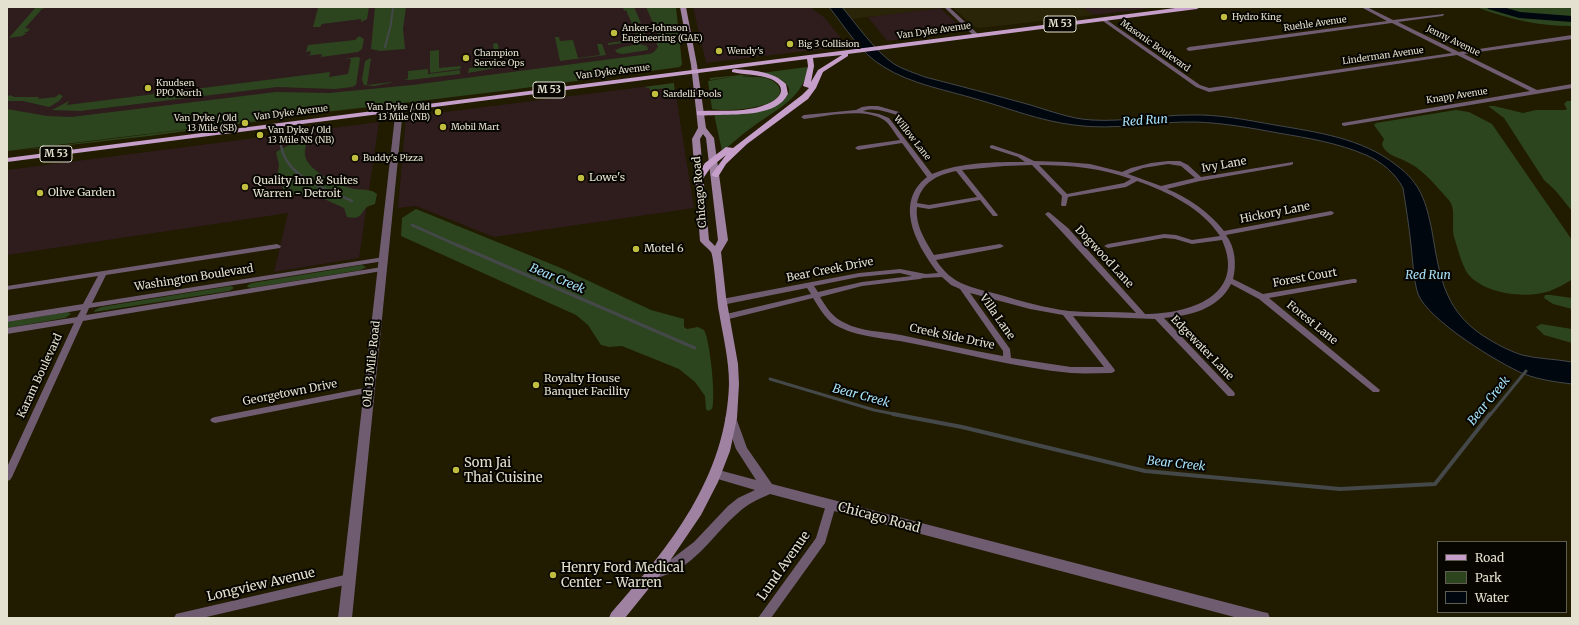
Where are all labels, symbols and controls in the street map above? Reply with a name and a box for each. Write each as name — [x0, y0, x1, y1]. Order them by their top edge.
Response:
marker: Hydro King — [1219, 12, 1229, 22]
place label: Hydro King — [1232, 12, 1281, 22]
street label: Ruehle Avenue — [1283, 14, 1347, 34]
road number: M 53 — [1044, 16, 1076, 32]
street label: Masonic Boulevard — [1118, 18, 1192, 74]
street label: Van Dyke Avenue — [896, 20, 972, 42]
place label: Anker-Johnson Engineering (GAE) — [622, 23, 703, 44]
street label: Jenny Avenue — [1424, 23, 1482, 59]
marker: Anker-Johnson Engineering (GAE) — [609, 28, 619, 38]
marker: Big 3 Collision — [785, 39, 795, 49]
place label: Big 3 Collision — [798, 39, 859, 49]
street label: Linderman Avenue — [1342, 45, 1424, 67]
marker: Wendy's — [714, 46, 724, 56]
place label: Wendy's — [727, 46, 763, 56]
place label: Champion Service Ops — [474, 48, 524, 69]
marker: Champion Service Ops — [461, 53, 471, 63]
street label: Van Dyke Avenue — [575, 62, 651, 82]
place label: Knudsen PPO North — [156, 78, 202, 99]
road number: M 53 — [533, 82, 565, 98]
marker: Knudsen PPO North — [143, 83, 153, 93]
street label: Knapp Avenue — [1426, 86, 1488, 106]
marker: Sardelli Pools — [650, 89, 660, 99]
place label: Sardelli Pools — [663, 89, 721, 99]
place label: Van Dyke / Old 13 Mile (NB) — [367, 102, 430, 123]
street label: Van Dyke Avenue — [253, 103, 329, 123]
marker: Van Dyke / Old 13 Mile (NB) — [433, 107, 443, 117]
water label: Red Run — [1122, 112, 1168, 130]
place label: Van Dyke / Old 13 Mile (SB) — [174, 113, 237, 134]
street label: Willow Lane — [891, 114, 933, 162]
marker: Van Dyke / Old 13 Mile (SB) — [240, 118, 250, 128]
marker: Mobil Mart — [438, 122, 448, 132]
place label: Mobil Mart — [451, 122, 500, 132]
place label: Van Dyke / Old 13 Mile NS (NB) — [268, 125, 334, 146]
marker: Van Dyke / Old 13 Mile NS (NB) — [255, 130, 265, 140]
road number: M 53 — [40, 146, 72, 162]
marker: Buddy's Pizza — [350, 153, 360, 163]
place label: Buddy's Pizza — [363, 153, 423, 163]
street label: Ivy Lane — [1200, 155, 1248, 175]
street label: Chicago Road — [690, 156, 710, 228]
place label: Lowe's — [589, 171, 625, 185]
marker: Lowe's — [576, 173, 586, 183]
place label: Quality Inn & Suites Warren - Detroit — [253, 174, 358, 200]
marker: Quality Inn & Suites Warren - Detroit — [240, 182, 250, 192]
place label: Olive Garden — [48, 186, 115, 200]
marker: Olive Garden — [35, 188, 45, 198]
street label: Hickory Lane — [1239, 200, 1311, 226]
street label: Dogwood Lane — [1072, 223, 1136, 291]
place label: Motel 6 — [644, 242, 684, 256]
marker: Motel 6 — [631, 244, 641, 254]
street label: Bear Creek Drive — [785, 255, 875, 285]
water label: Bear Creek — [527, 261, 587, 297]
street label: Washington Boulevard — [134, 262, 254, 294]
street label: Forest Court — [1272, 266, 1338, 290]
water label: Red Run — [1405, 269, 1451, 283]
street label: Villa Lane — [977, 292, 1017, 342]
street label: Forest Lane — [1284, 298, 1340, 348]
street label: Edgewater Lane — [1168, 313, 1236, 383]
street label: Old 13 Mile Road — [361, 320, 383, 408]
street label: Creek Side Drive — [908, 322, 996, 352]
street label: Karam Boulevard — [15, 332, 65, 420]
place label: Royalty House Banquet Facility — [544, 372, 630, 398]
water label: Bear Creek — [1465, 374, 1513, 428]
street label: Georgetown Drive — [242, 377, 338, 409]
marker: Royalty House Banquet Facility — [531, 380, 541, 390]
water label: Bear Creek — [831, 381, 891, 411]
water label: Bear Creek — [1146, 454, 1206, 474]
place label: Som Jai Thai Cuisine — [464, 455, 542, 486]
marker: Som Jai Thai Cuisine — [451, 465, 461, 475]
street label: Chicago Road — [836, 500, 922, 536]
street label: Lund Avenue — [754, 528, 814, 604]
legend — [1437, 541, 1567, 613]
text: Road — [1475, 550, 1504, 565]
place label: Henry Ford Medical Center - Warren — [561, 560, 684, 591]
street label: Longview Avenue — [205, 565, 317, 605]
marker: Henry Ford Medical Center - Warren — [548, 570, 558, 580]
text: Park — [1475, 570, 1502, 585]
text: Water — [1475, 590, 1509, 605]

